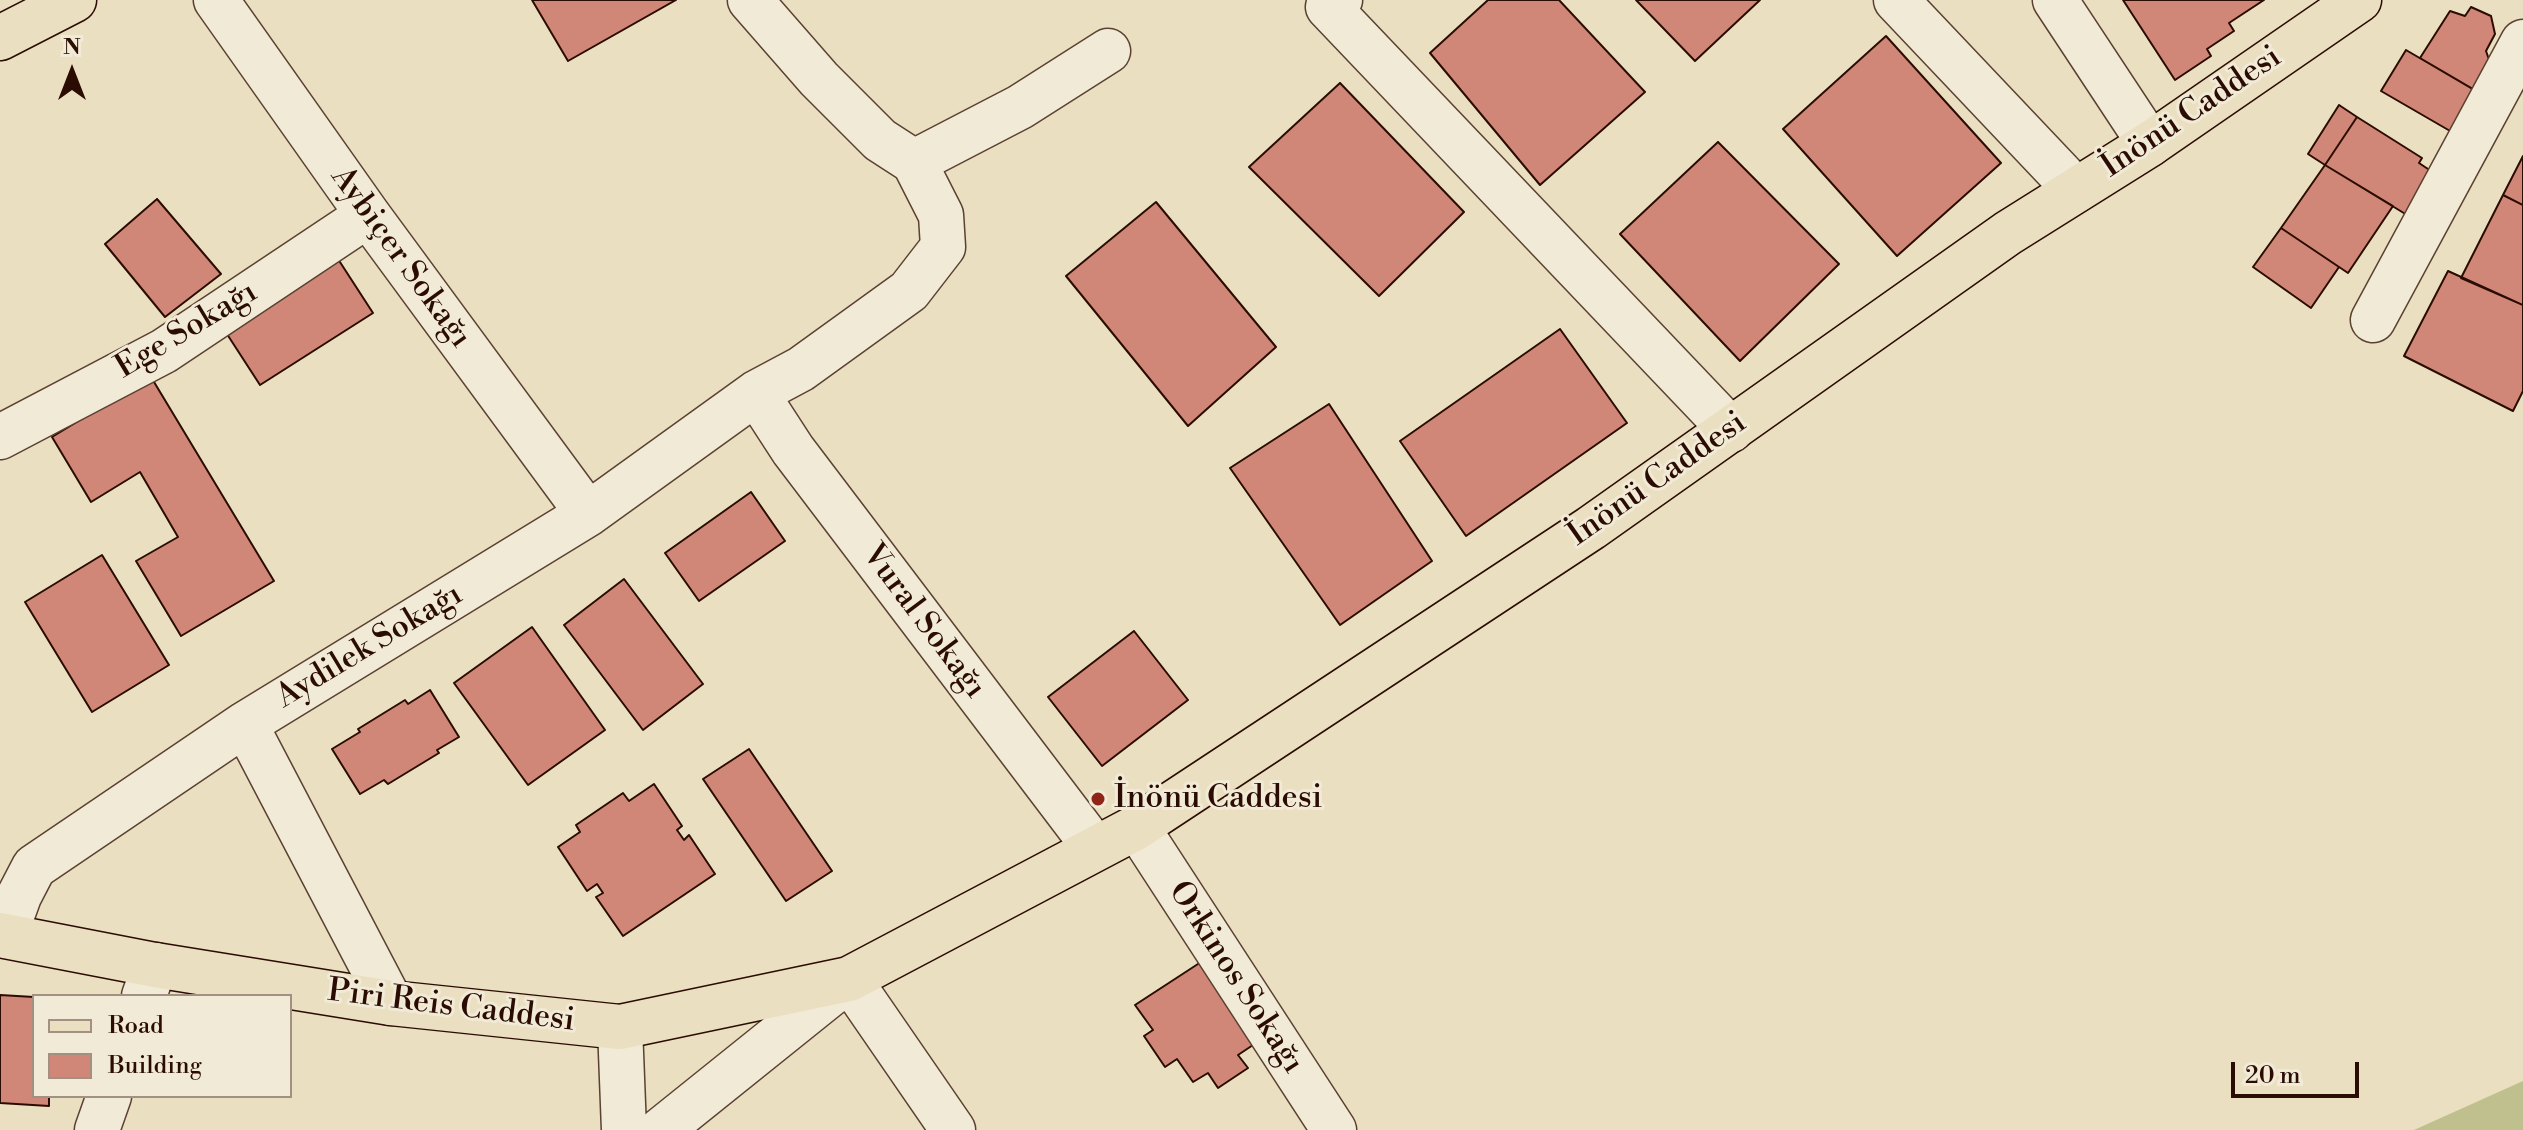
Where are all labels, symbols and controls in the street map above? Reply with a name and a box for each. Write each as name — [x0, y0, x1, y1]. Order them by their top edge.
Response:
north arrow — [32, 32, 112, 112]
text: N — [63, 34, 81, 61]
street label: İnönü Caddesi — [2095, 39, 2289, 187]
street label: Aybiçer Sokağı — [321, 160, 479, 356]
street label: Ege Sokağı — [109, 274, 265, 388]
street label: İnönü Caddesi — [1562, 405, 1754, 555]
street label: Vural Sokağı — [853, 537, 993, 707]
street label: Aydilek Sokağı — [270, 576, 470, 718]
place label: İnönü Caddesi — [1114, 780, 1322, 818]
marker: İnönü Caddesi — [1089, 790, 1107, 808]
street label: Orkinos Sokağı — [1159, 875, 1311, 1081]
street label: Piri Reis Caddesi — [325, 973, 577, 1041]
legend — [32, 994, 292, 1098]
text: Road — [108, 1011, 164, 1041]
scale bar — [2235, 1046, 2363, 1096]
text: Building — [108, 1051, 202, 1081]
text: 20 m — [2245, 1061, 2301, 1091]

